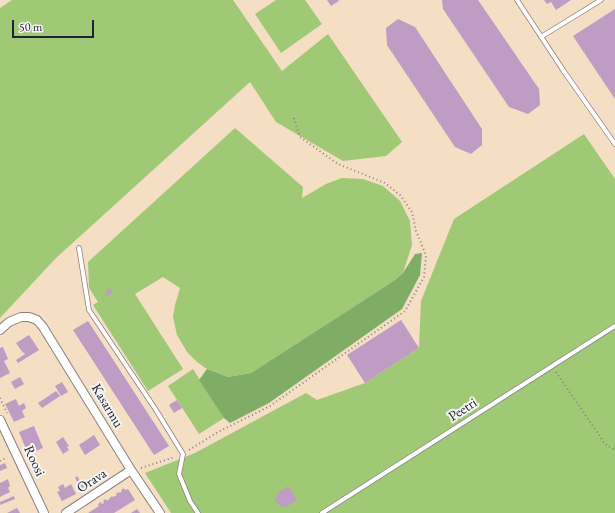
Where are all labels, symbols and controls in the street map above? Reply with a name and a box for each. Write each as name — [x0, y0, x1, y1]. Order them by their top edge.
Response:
scale bar — [14, 12, 96, 38]
text: 50 m — [19, 19, 42, 35]
street label: Kasarmu — [87, 381, 127, 431]
street label: Peetri — [446, 395, 480, 425]
street label: Roosi — [20, 443, 48, 479]
street label: Orava — [74, 465, 110, 497]

